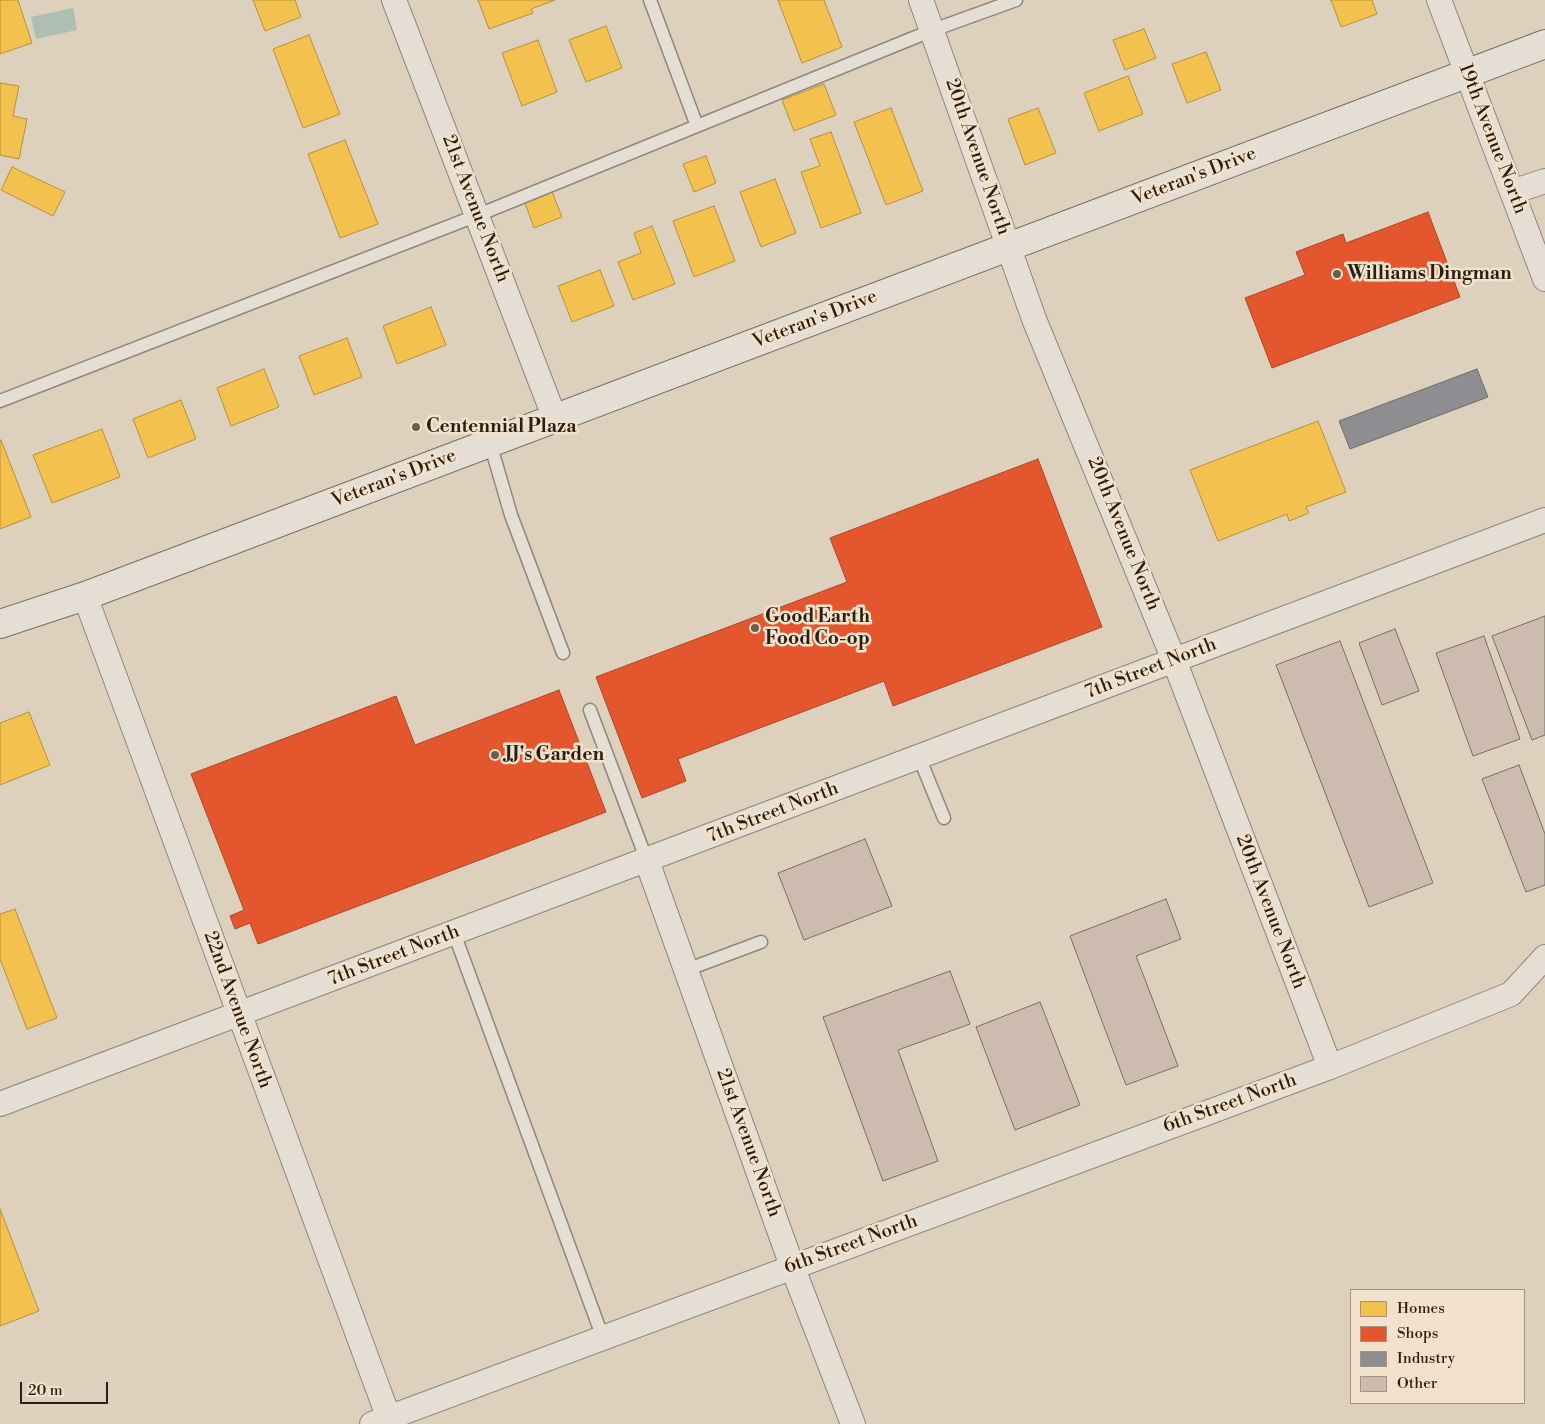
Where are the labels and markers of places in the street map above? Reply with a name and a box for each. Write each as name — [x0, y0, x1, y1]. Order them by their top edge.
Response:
place label: Williams Dingman — [1347, 263, 1512, 285]
marker: Williams Dingman — [1331, 268, 1343, 280]
place label: Centennial Plaza — [426, 416, 576, 438]
marker: Centennial Plaza — [410, 421, 422, 433]
place label: Good Earth Food Co-op — [765, 606, 870, 650]
marker: Good Earth Food Co-op — [749, 622, 761, 634]
place label: JJ's Garden — [505, 744, 604, 766]
marker: JJ's Garden — [489, 749, 501, 761]

